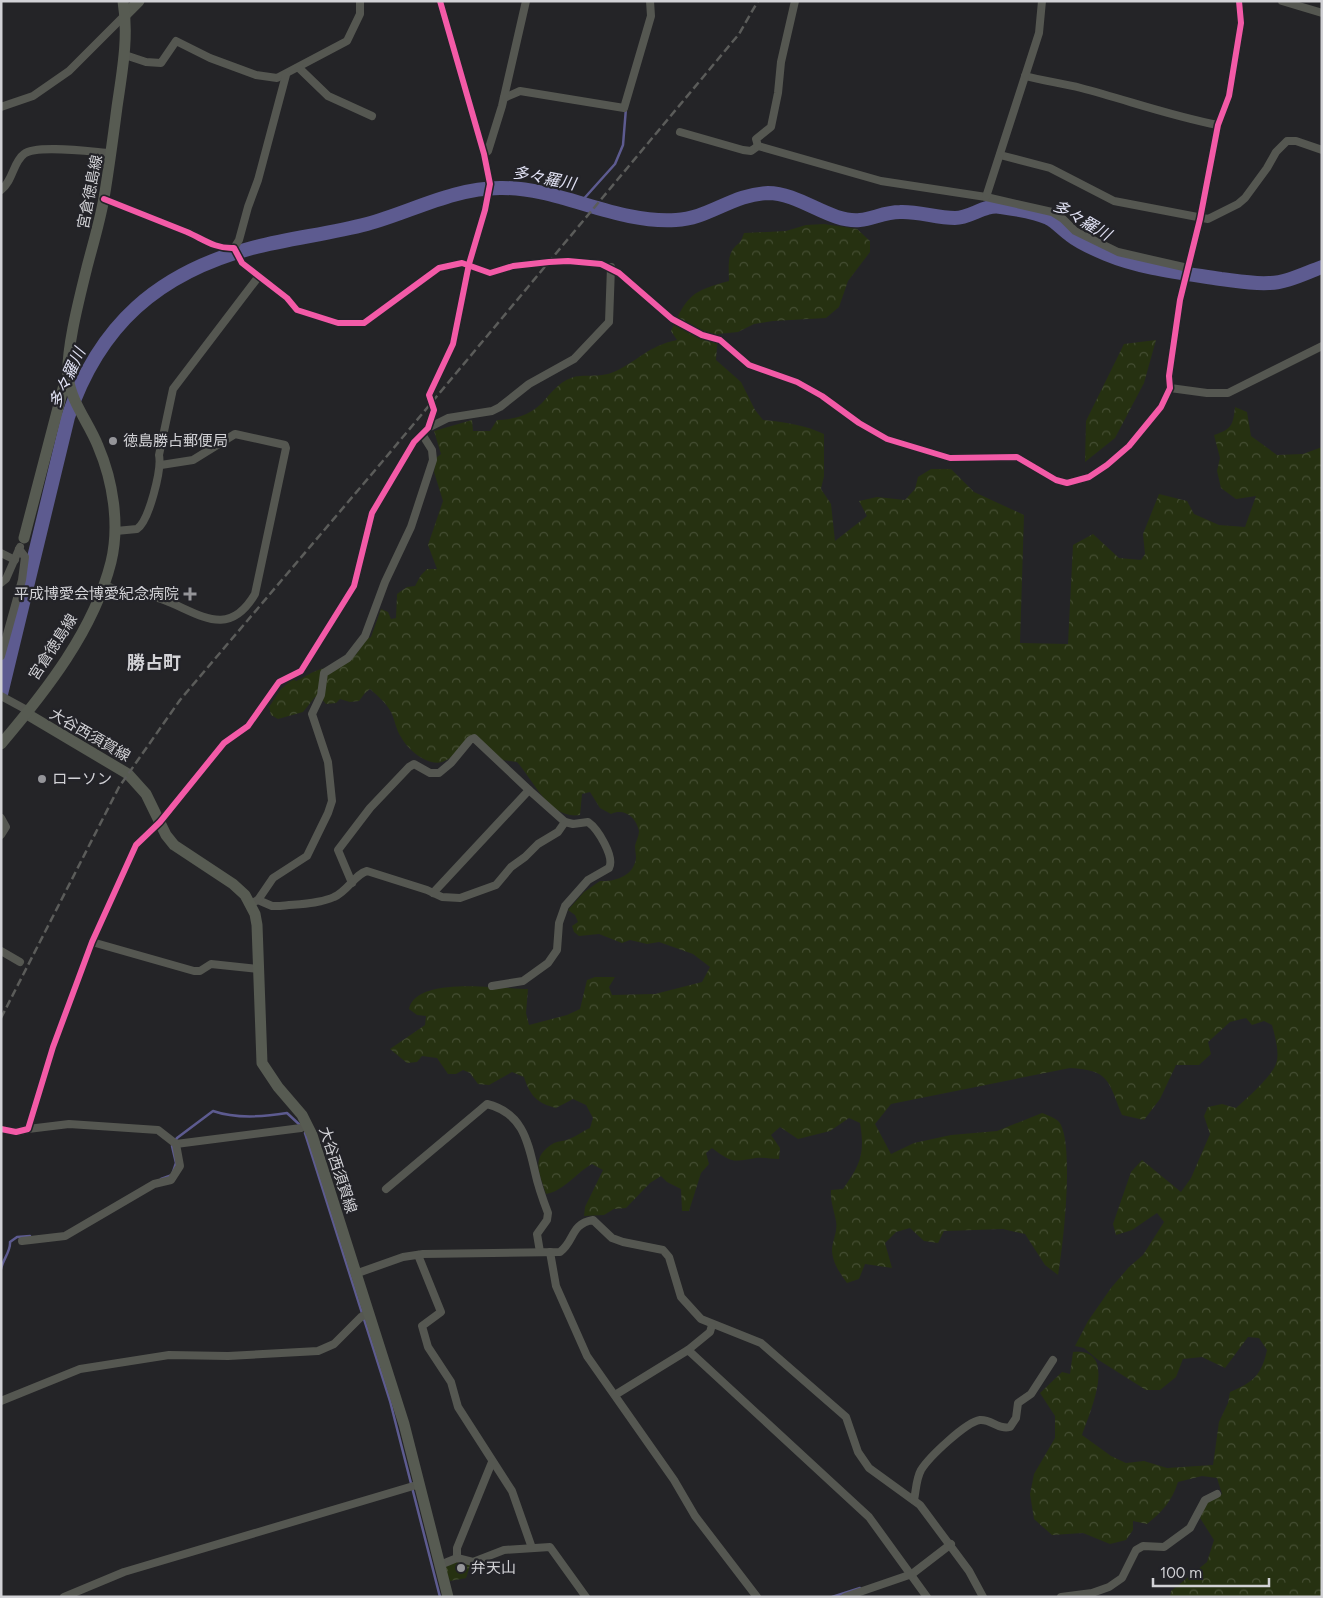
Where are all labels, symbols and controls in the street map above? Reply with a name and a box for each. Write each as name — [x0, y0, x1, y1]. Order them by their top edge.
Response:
street label: 宮倉徳島線 — [74, 153, 106, 231]
water label: 多々羅川 — [511, 163, 579, 194]
water label: 多々羅川 — [1050, 196, 1116, 245]
water label: 多々羅川 — [45, 343, 90, 411]
place label: 徳島勝占郵便局 — [123, 432, 228, 450]
marker: 徳島勝占郵便局 — [107, 435, 119, 447]
place label: 平成博愛会博愛紀念病院 — [14, 585, 179, 603]
marker: 平成博愛会博愛紀念病院 — [183, 587, 197, 601]
street label: 宮倉徳島線 — [25, 611, 81, 683]
district label: 勝占町 — [127, 652, 181, 674]
street label: 大谷西須賀線 — [47, 705, 133, 765]
place label: ローソン — [52, 770, 112, 788]
marker: ローソン — [36, 773, 48, 785]
street label: 大谷西須賀線 — [316, 1124, 360, 1216]
scale bar — [1153, 1556, 1269, 1588]
place label: 弁天山 — [471, 1559, 516, 1577]
marker: 弁天山 — [455, 1562, 467, 1574]
text: 100 m — [1160, 1564, 1202, 1582]

